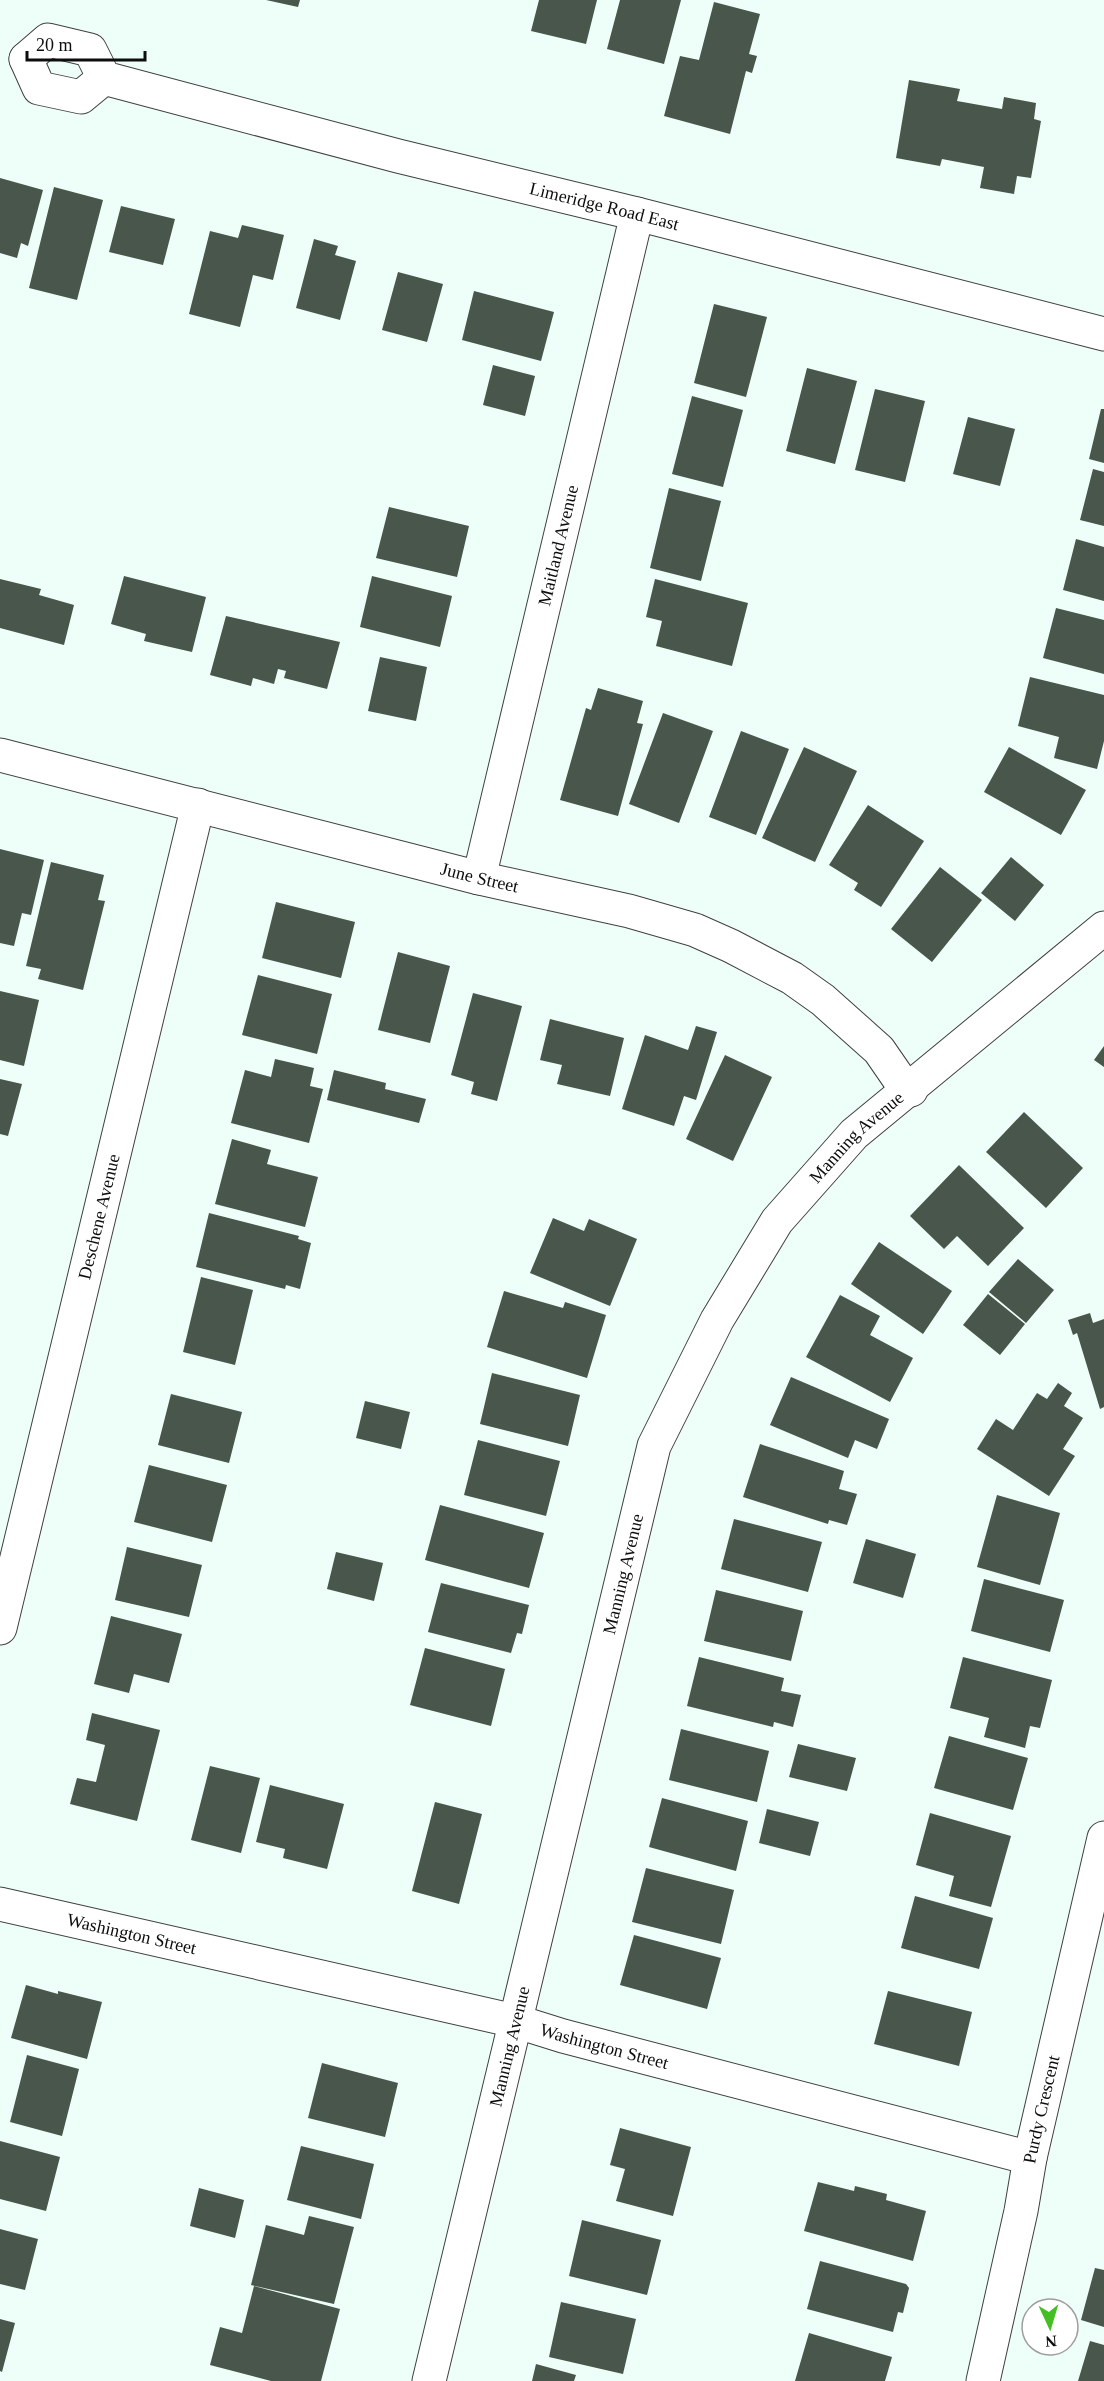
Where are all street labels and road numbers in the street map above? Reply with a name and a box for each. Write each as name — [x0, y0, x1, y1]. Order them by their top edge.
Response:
street label: Limeridge Road East — [528, 178, 681, 234]
street label: Maitland Avenue — [534, 483, 582, 608]
street label: June Street — [438, 859, 520, 896]
street label: Manning Avenue — [805, 1087, 908, 1187]
street label: Deschene Avenue — [74, 1152, 124, 1281]
street label: Manning Avenue — [599, 1512, 647, 1636]
street label: Washington Street — [65, 1910, 198, 1958]
street label: Manning Avenue — [485, 1984, 534, 2109]
street label: Washington Street — [538, 2019, 671, 2073]
street label: Purdy Crescent — [1019, 2053, 1063, 2165]

